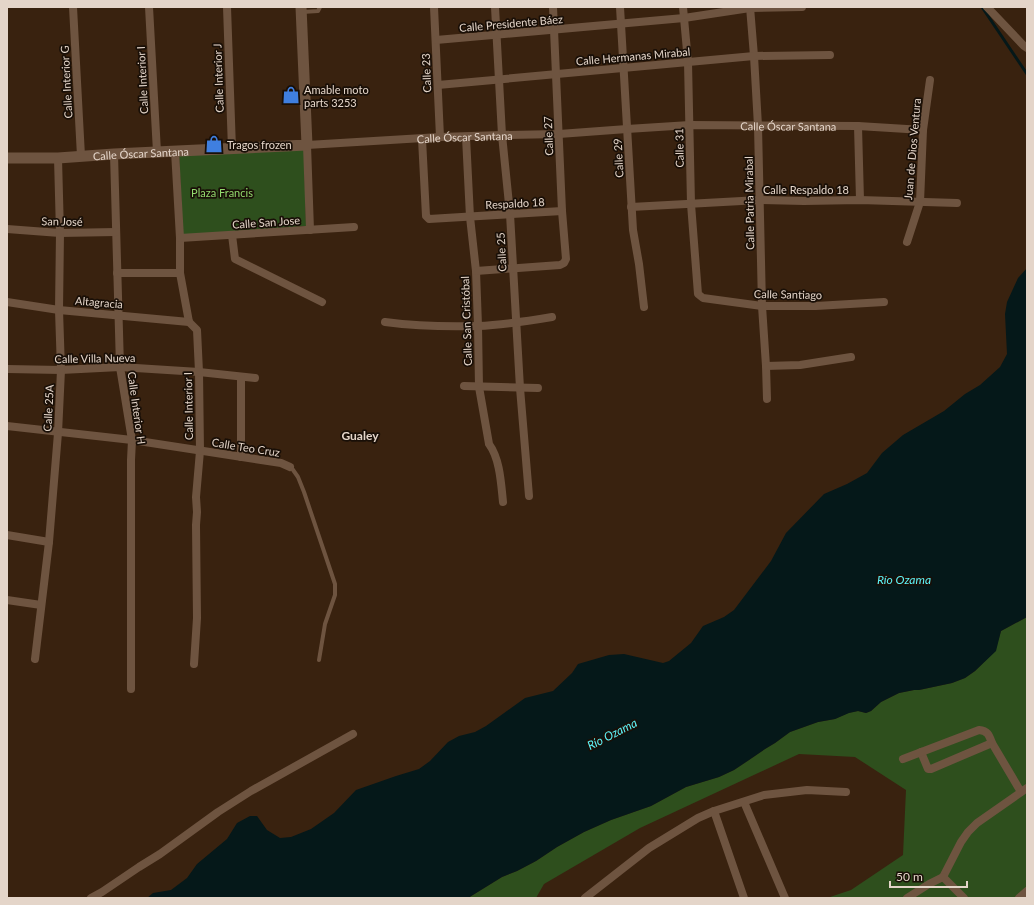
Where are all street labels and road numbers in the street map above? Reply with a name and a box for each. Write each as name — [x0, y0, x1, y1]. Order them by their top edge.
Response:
street label: Calle Presidente Báez — [459, 12, 563, 34]
street label: Calle Interior J — [210, 43, 226, 113]
street label: Calle Interior G — [58, 45, 74, 119]
street label: Calle Hermanas Mirabal — [575, 45, 691, 67]
street label: Calle Interior I — [134, 46, 150, 114]
street label: Calle 23 — [419, 53, 433, 93]
street label: Juan de Dios Ventura — [901, 98, 923, 200]
street label: Calle 27 — [541, 116, 555, 156]
street label: Calle Óscar Santana — [740, 119, 836, 132]
street label: Calle Óscar Santana — [416, 128, 513, 145]
street label: Calle 31 — [672, 128, 686, 168]
street label: Calle 29 — [610, 138, 626, 178]
street label: Calle Óscar Santana — [92, 144, 189, 162]
street label: Calle Patria Mirabal — [742, 156, 756, 250]
street label: Calle Respaldo 18 — [763, 183, 849, 196]
street label: Respaldo 18 — [485, 195, 545, 211]
street label: Calle San Jose — [232, 213, 300, 231]
street label: San José — [41, 214, 83, 228]
street label: Calle 25 — [493, 232, 509, 272]
street label: Calle San Cristóbal — [458, 276, 474, 366]
street label: Calle Santiago — [754, 287, 822, 301]
street label: Altagracia — [75, 293, 123, 311]
street label: Calle Villa Nueva — [54, 351, 136, 365]
street label: Calle Interior H — [125, 371, 149, 445]
street label: Calle Interior I — [181, 372, 195, 440]
street label: Calle 25A — [40, 384, 56, 432]
street label: Calle Teo Cruz — [211, 435, 281, 459]

